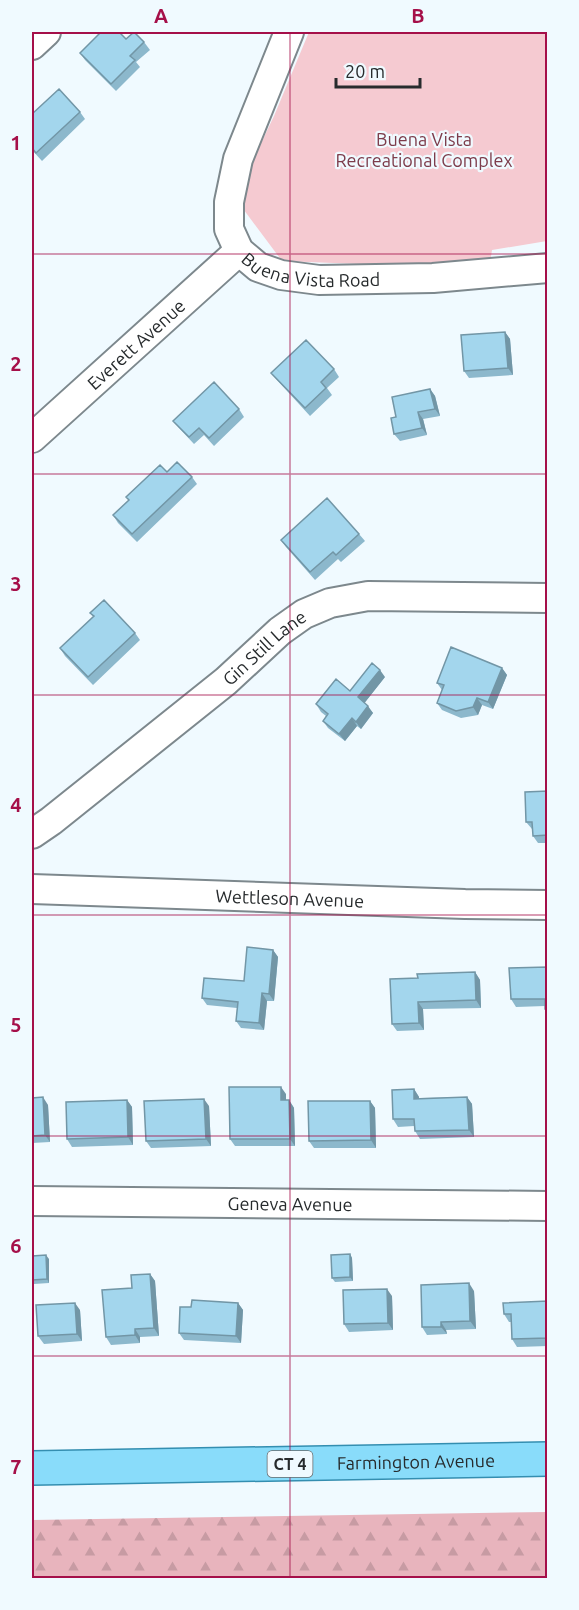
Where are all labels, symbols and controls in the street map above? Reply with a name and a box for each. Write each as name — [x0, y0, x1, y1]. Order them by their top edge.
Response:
text: A — [154, 4, 168, 27]
text: B — [411, 4, 425, 27]
scale bar — [336, 51, 420, 89]
text: 20 m — [345, 61, 385, 81]
park label: Buena Vista Recreational Complex — [335, 129, 513, 170]
text: 1 — [10, 131, 22, 154]
street label: Buena Vista Road — [238, 248, 380, 290]
street label: Everett Avenue — [83, 295, 189, 393]
text: 2 — [10, 352, 22, 375]
text: 3 — [10, 572, 22, 595]
street label: Gin Still Lane — [218, 606, 310, 689]
text: 4 — [10, 793, 22, 816]
street label: Wettleson Avenue — [215, 885, 364, 910]
text: 5 — [10, 1013, 22, 1036]
street label: Geneva Avenue — [227, 1193, 353, 1214]
text: 6 — [10, 1234, 22, 1257]
street label: Farmington Avenue — [337, 1450, 495, 1473]
road number: CT 4 — [268, 1451, 312, 1477]
text: 7 — [10, 1455, 22, 1478]

